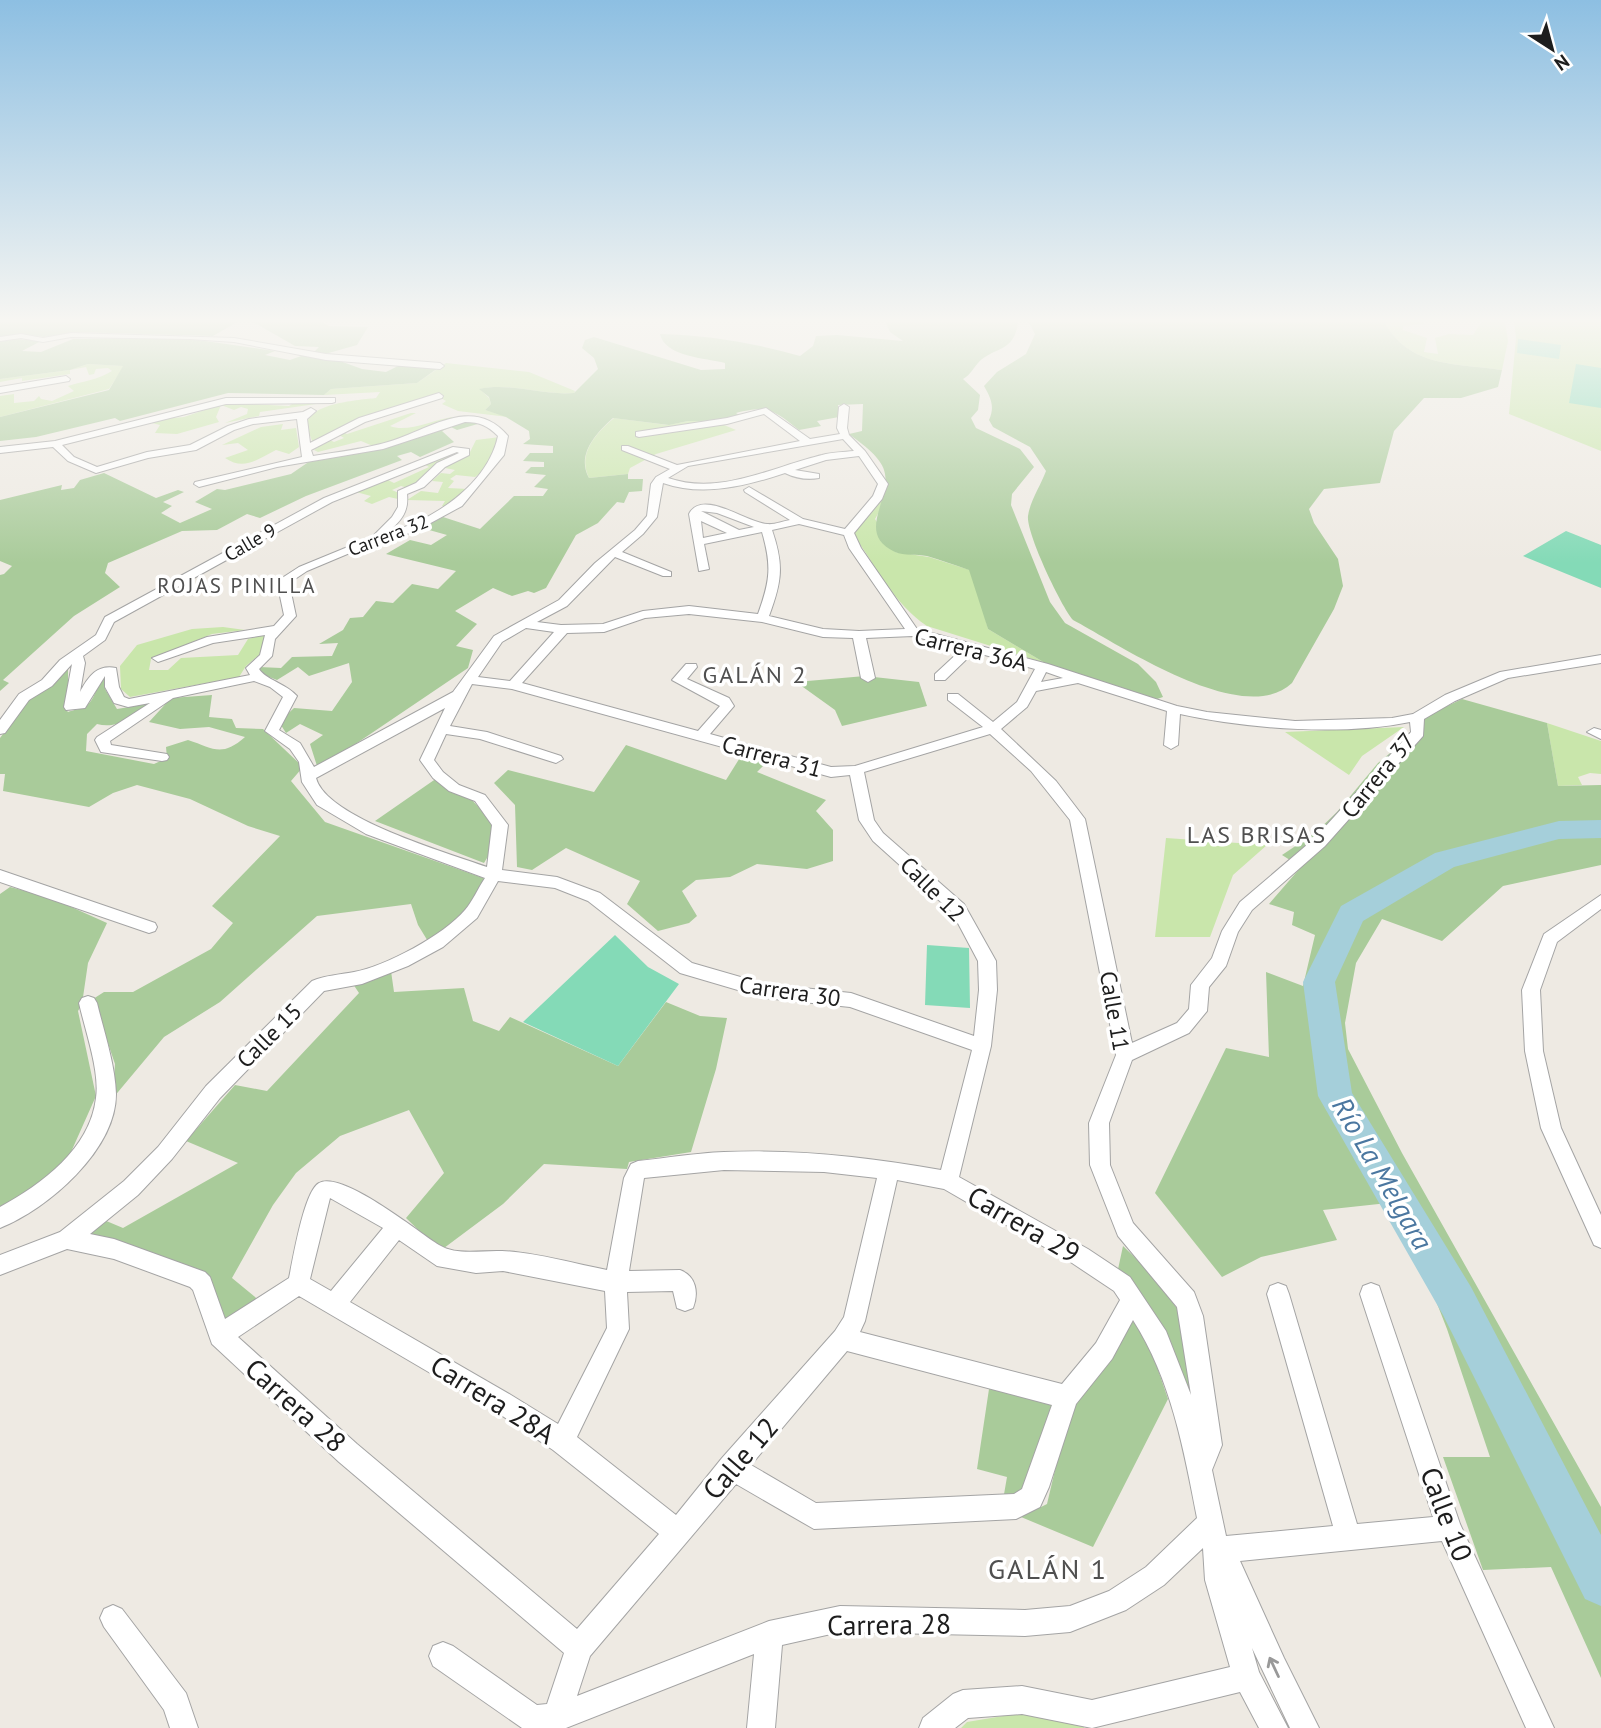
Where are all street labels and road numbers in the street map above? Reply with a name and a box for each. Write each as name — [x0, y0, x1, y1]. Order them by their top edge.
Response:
street label: Carrera 32 — [344, 509, 432, 561]
street label: Calle 9 — [220, 518, 280, 566]
street label: Carrera 36A — [912, 621, 1031, 677]
street label: Carrera 37 — [1335, 726, 1421, 824]
street label: Carrera 31 — [719, 729, 825, 783]
street label: Calle 12 — [894, 850, 972, 928]
street label: Calle 11 — [1094, 969, 1136, 1053]
street label: Carrera 30 — [738, 970, 842, 1012]
street label: Calle 15 — [230, 996, 308, 1074]
street label: Carrera 29 — [961, 1177, 1087, 1271]
street label: Carrera 28A — [424, 1346, 563, 1452]
street label: Carrera 28 — [238, 1350, 354, 1460]
street label: Calle 12 — [694, 1409, 786, 1507]
street label: Calle 10 — [1412, 1462, 1482, 1566]
street label: Carrera 28 — [827, 1604, 951, 1644]

